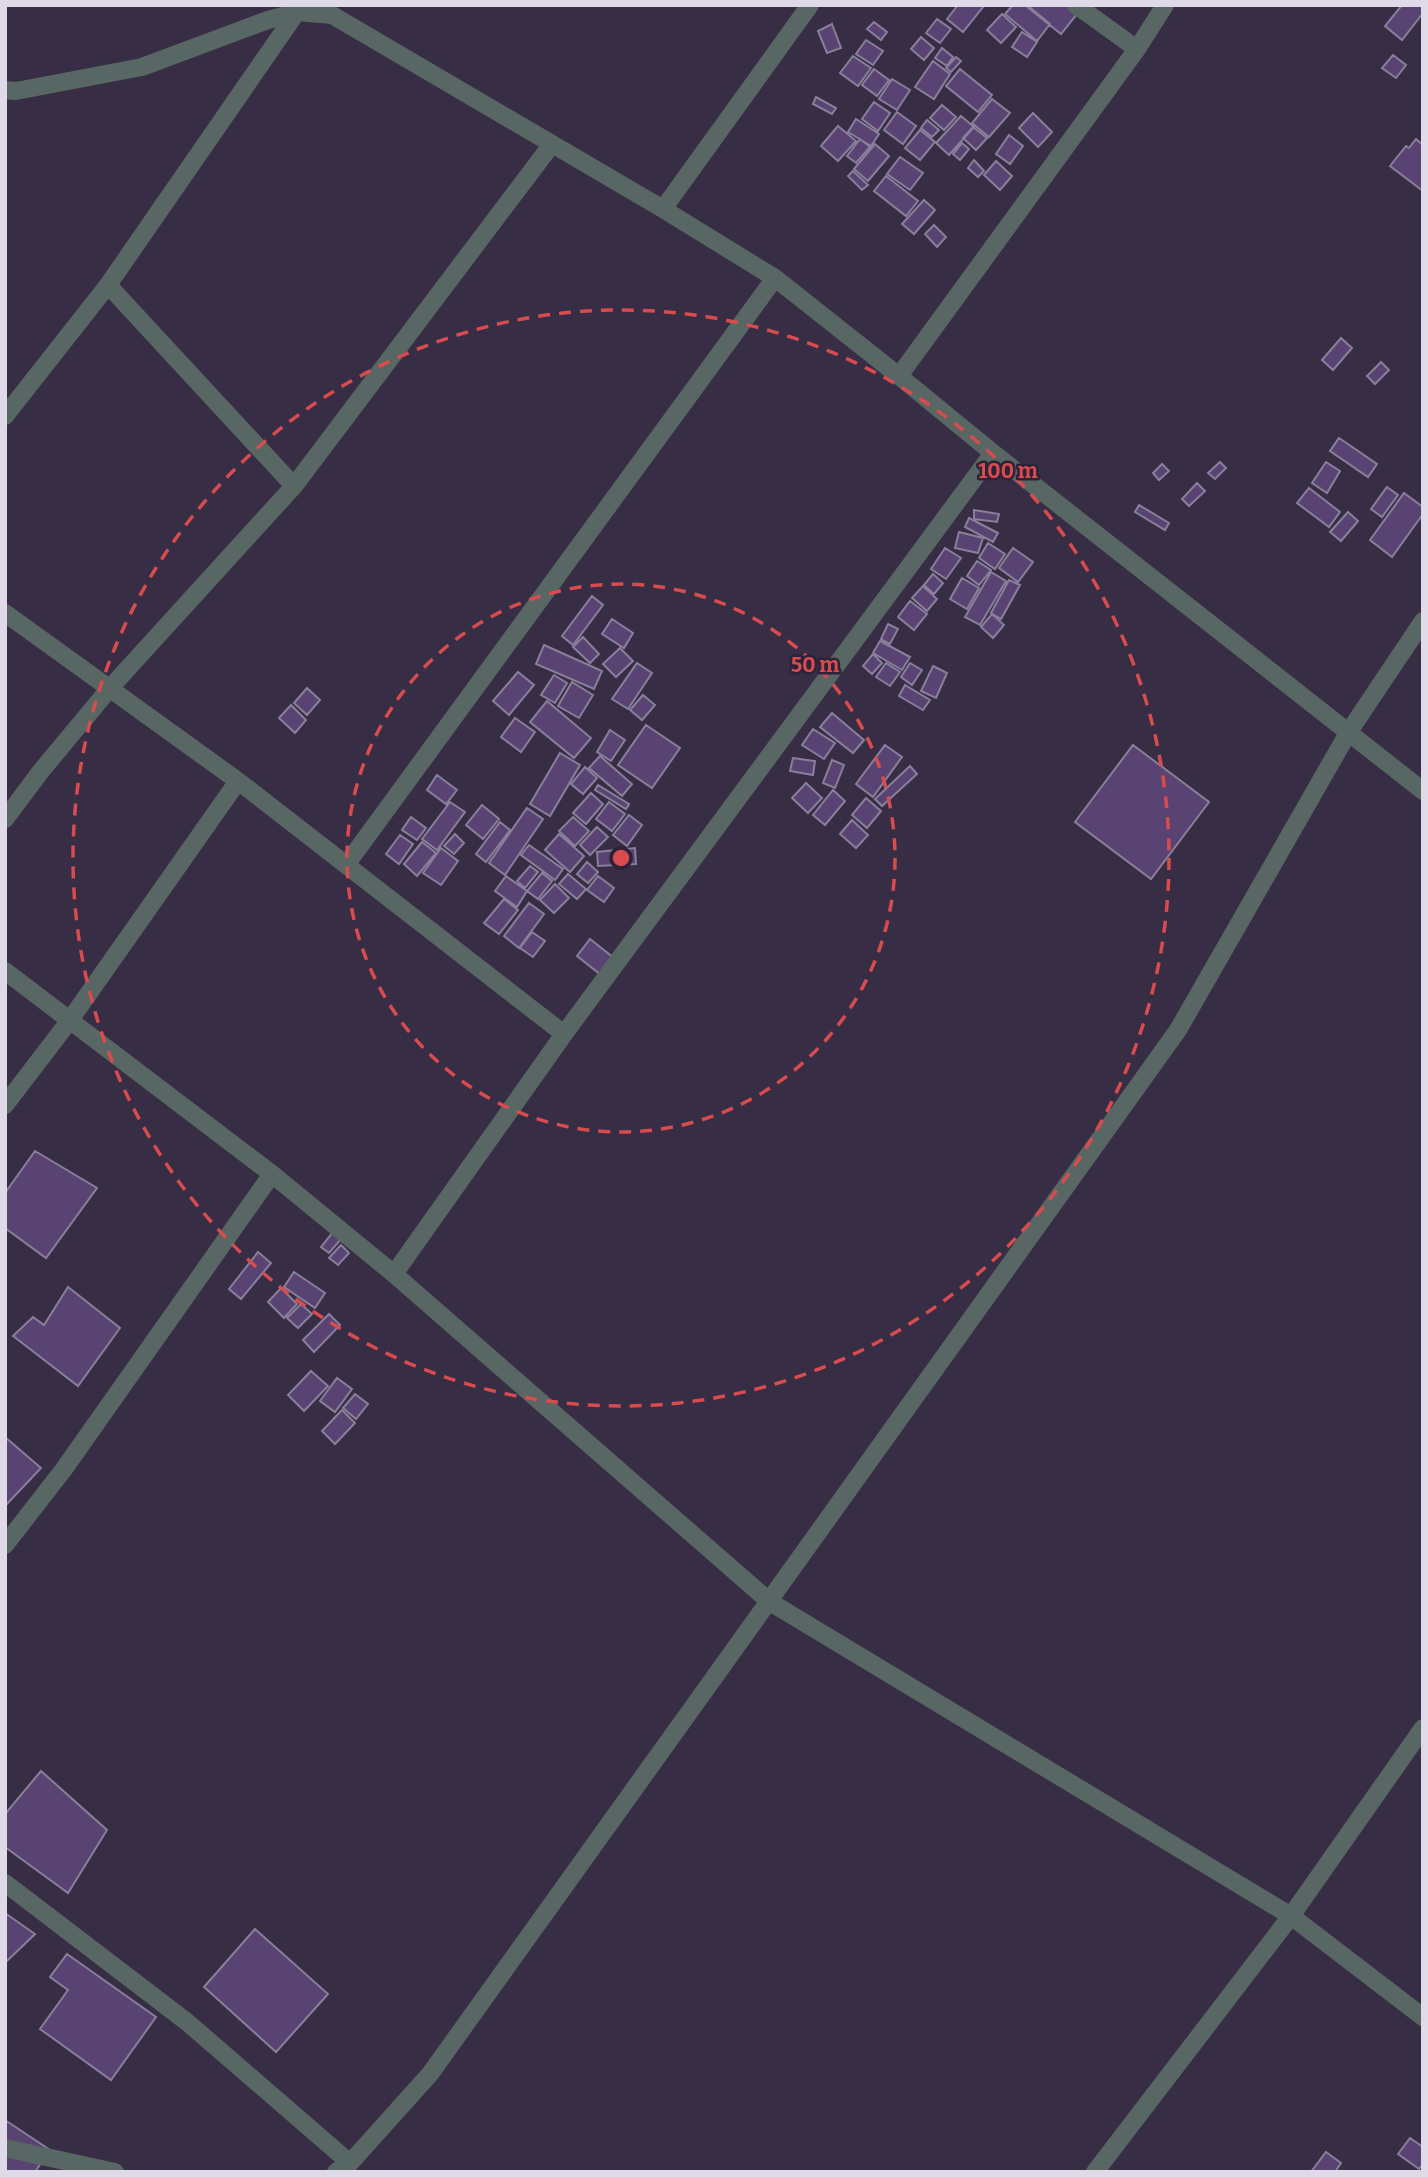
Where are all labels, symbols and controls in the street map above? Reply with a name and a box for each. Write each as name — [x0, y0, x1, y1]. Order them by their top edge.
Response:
text: 100 m — [978, 458, 1038, 484]
text: 50 m — [791, 652, 839, 678]
centre of rings — [609, 846, 633, 870]

